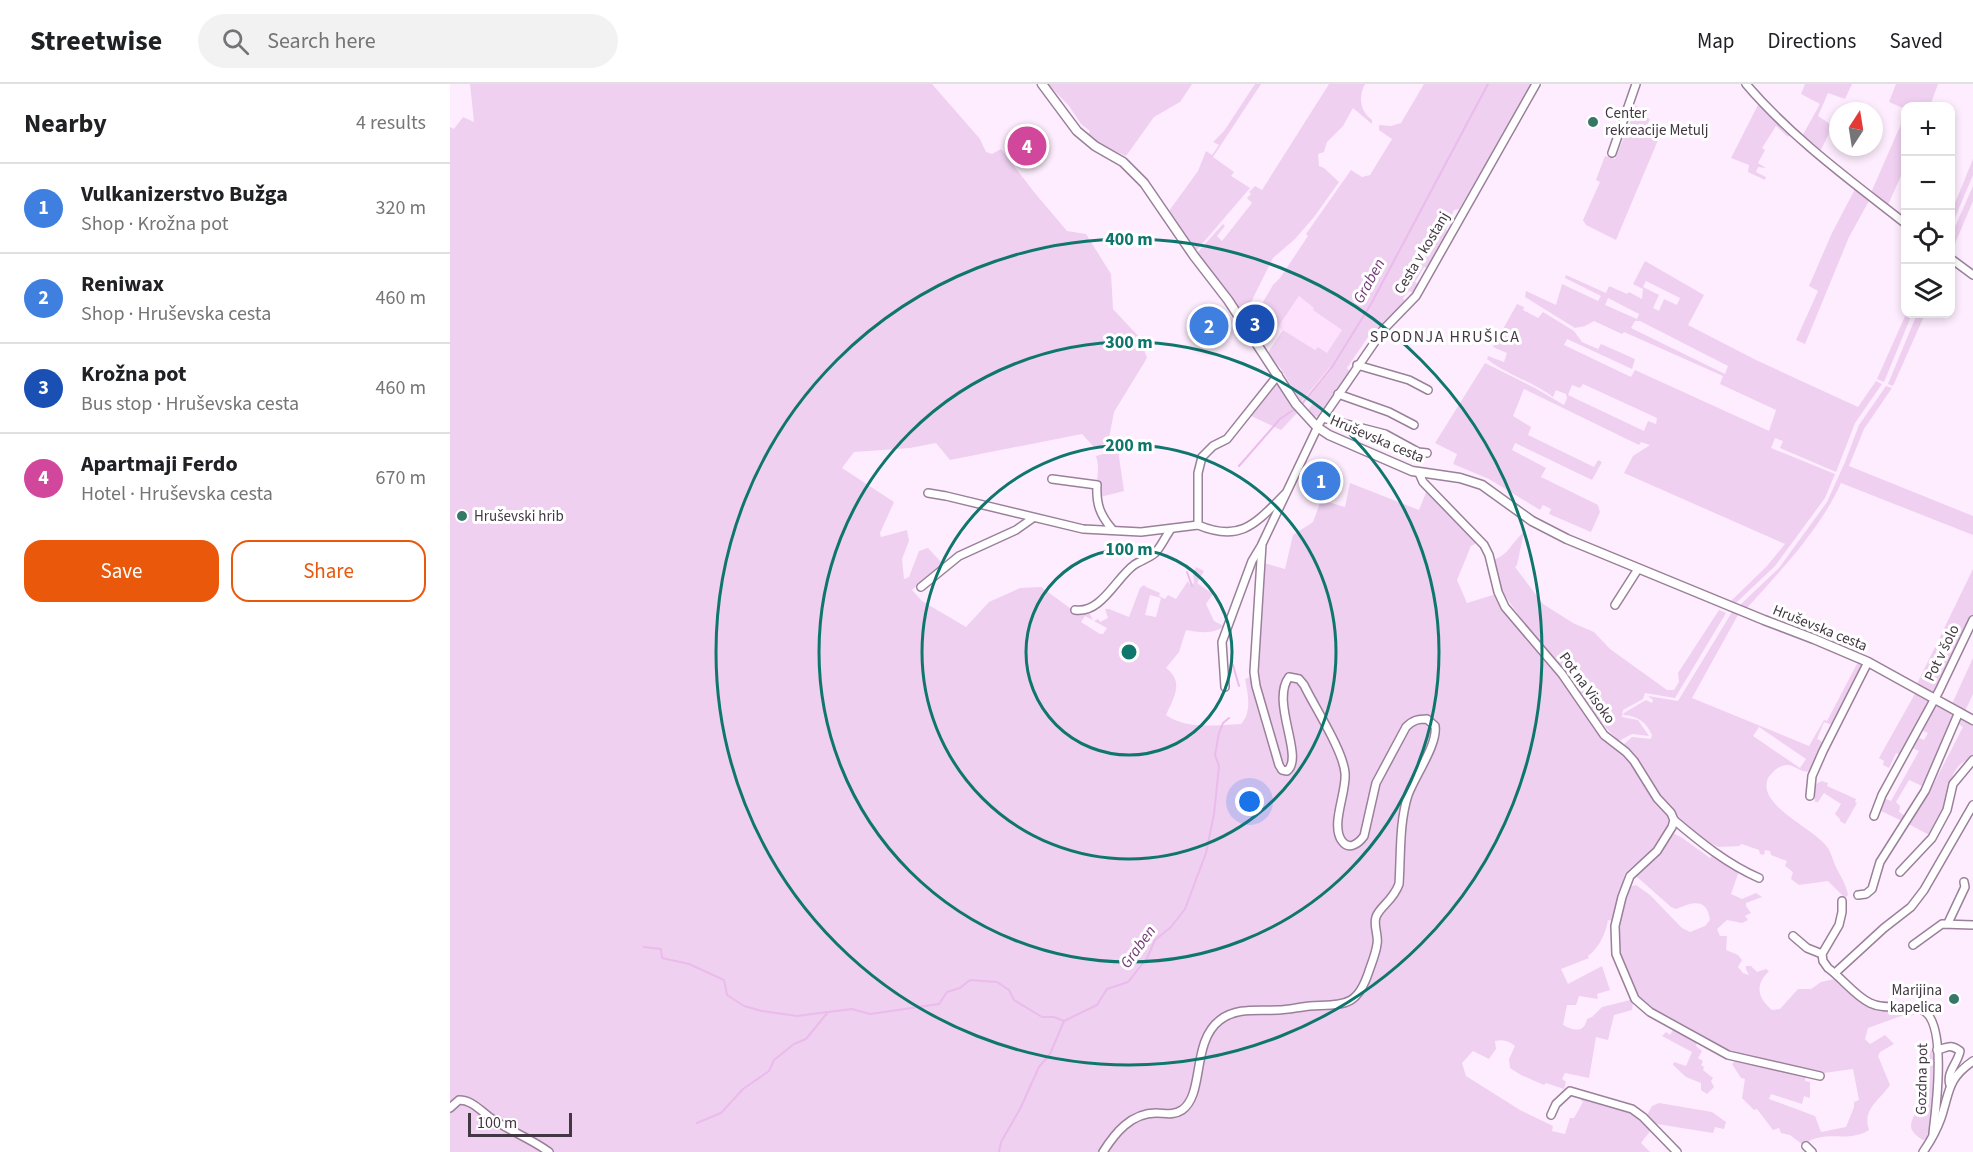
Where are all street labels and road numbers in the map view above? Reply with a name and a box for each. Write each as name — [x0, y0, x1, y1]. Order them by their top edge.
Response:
street label: Cesta v kostanj — [1389, 208, 1455, 298]
street label: Hruševska cesta — [1327, 410, 1427, 468]
street label: Hruševska cesta — [1770, 599, 1870, 657]
street label: Pot v šolo — [1919, 621, 1965, 685]
street label: Pot na Visoko — [1554, 648, 1620, 728]
street label: Gozdna pot — [1911, 1043, 1933, 1115]

